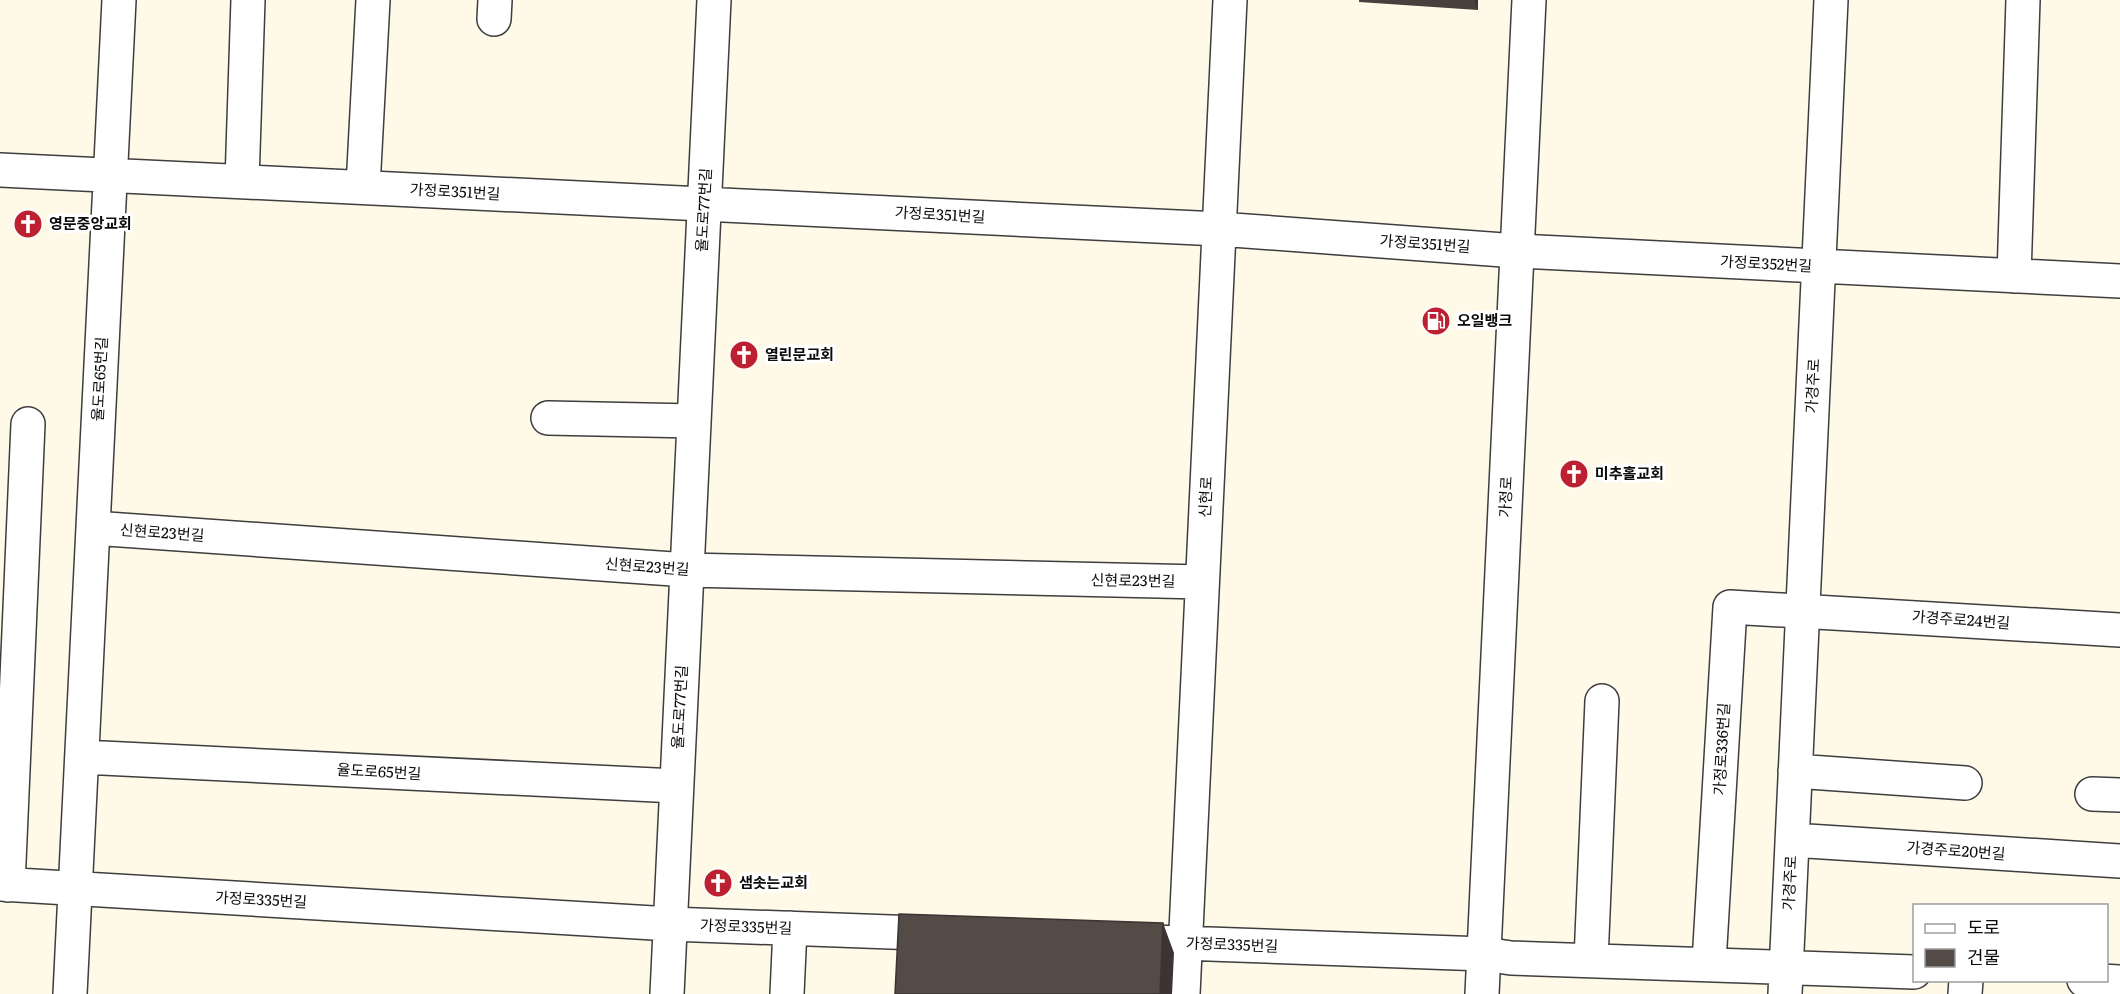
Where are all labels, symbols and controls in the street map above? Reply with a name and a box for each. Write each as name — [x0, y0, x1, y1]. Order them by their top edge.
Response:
street label: 율도로77번길 — [689, 167, 716, 253]
street label: 가정로351번길 — [409, 177, 501, 204]
street label: 가정로351번길 — [894, 200, 986, 227]
church icon: 영문중앙교회 — [12, 208, 44, 240]
place label: 영문중앙교회 — [49, 211, 132, 234]
street label: 가정로351번길 — [1379, 228, 1471, 257]
street label: 가정로352번길 — [1719, 249, 1813, 276]
fuel station icon: 오일뱅크 — [1420, 305, 1452, 337]
place label: 오일뱅크 — [1457, 308, 1512, 331]
street label: 율도로65번길 — [85, 336, 112, 422]
church icon: 열린문교회 — [728, 339, 760, 371]
place label: 열린문교회 — [765, 342, 834, 365]
street label: 가경주로 — [1799, 358, 1824, 414]
church icon: 미추홀교회 — [1558, 458, 1590, 490]
place label: 미추홀교회 — [1595, 461, 1664, 484]
street label: 신현로 — [1192, 476, 1217, 518]
street label: 가정로 — [1492, 476, 1517, 518]
street label: 신현로23번길 — [119, 517, 205, 546]
street label: 신현로23번길 — [604, 551, 690, 580]
street label: 신현로23번길 — [1090, 567, 1176, 592]
street label: 가경주로24번길 — [1911, 604, 2011, 633]
street label: 율도로77번길 — [665, 664, 692, 750]
street label: 가정로336번길 — [1707, 702, 1734, 796]
street label: 율도로65번길 — [336, 757, 422, 784]
street label: 가경주로20번길 — [1906, 835, 2006, 864]
street label: 가경주로 — [1776, 855, 1801, 911]
church icon: 샘솟는교회 — [702, 867, 734, 899]
place label: 샘솟는교회 — [739, 870, 808, 893]
street label: 가정로335번길 — [214, 885, 308, 912]
legend — [1913, 904, 2108, 982]
street label: 가정로335번길 — [699, 912, 793, 939]
text: 도로 — [1967, 913, 2000, 940]
street label: 가정로335번길 — [1185, 930, 1279, 957]
text: 건물 — [1967, 943, 2000, 970]

